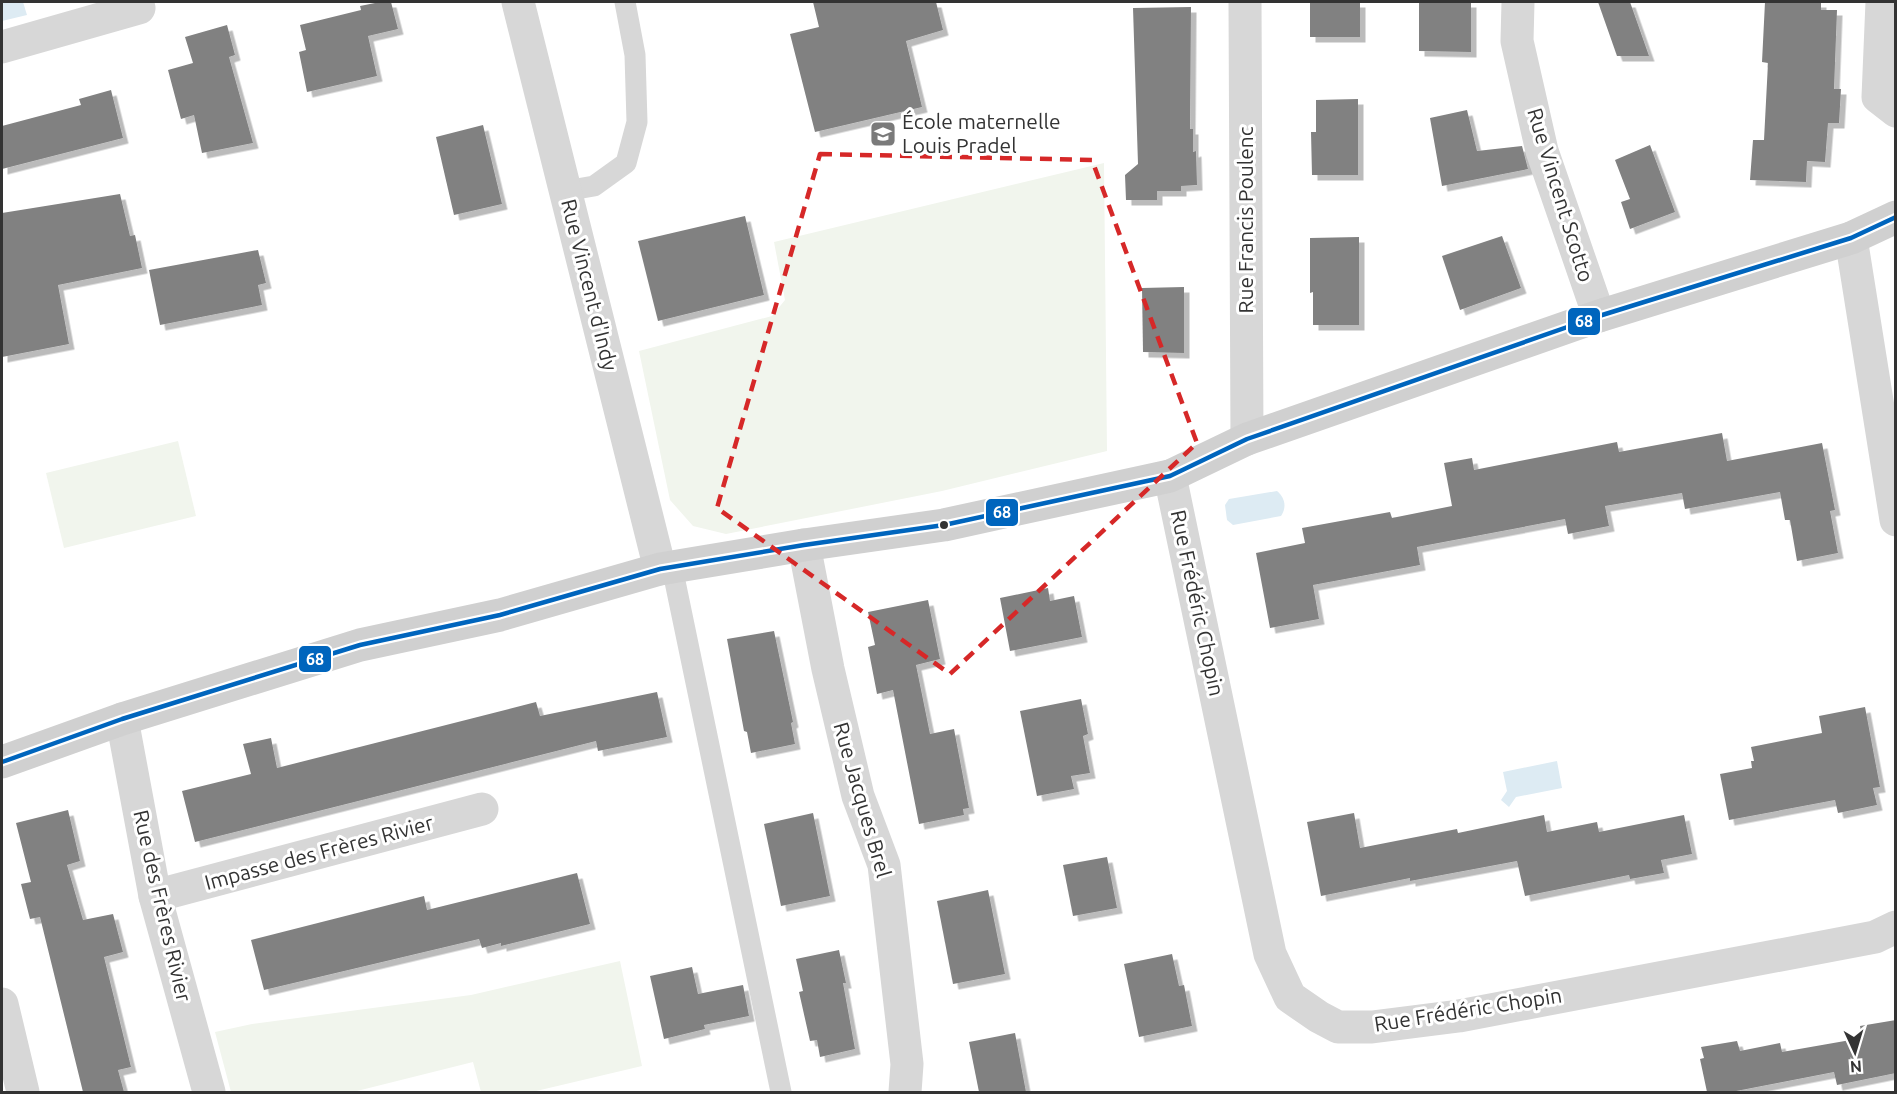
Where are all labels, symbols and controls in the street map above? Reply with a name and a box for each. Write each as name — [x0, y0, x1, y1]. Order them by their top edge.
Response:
street label: Rue Vincent Scotto — [1523, 105, 1599, 285]
place label: École maternelle Louis Pradel — [902, 109, 1061, 157]
school or university icon: École maternelle Louis Pradel — [868, 119, 898, 149]
street label: Rue Francis Poulenc — [1233, 126, 1257, 314]
street label: Rue Vincent d'Indy — [557, 196, 623, 373]
line badge: 68 — [1567, 307, 1601, 336]
text: 68 — [1575, 312, 1593, 330]
line badge: 68 — [985, 498, 1019, 527]
text: 68 — [993, 503, 1011, 521]
street label: Rue Frédéric Chopin — [1167, 508, 1229, 698]
unlabelled marker — [938, 519, 950, 531]
line badge: 68 — [298, 645, 332, 673]
text: 68 — [306, 650, 324, 668]
street label: Rue Jacques Brel — [829, 719, 897, 880]
street label: Rue des Frères Rivier — [129, 808, 197, 1004]
street label: Impasse des Frères Rivier — [202, 810, 436, 894]
street label: Rue Frédéric Chopin — [1372, 982, 1563, 1036]
north arrow — [1825, 1022, 1885, 1082]
text: N — [1849, 1058, 1863, 1076]

